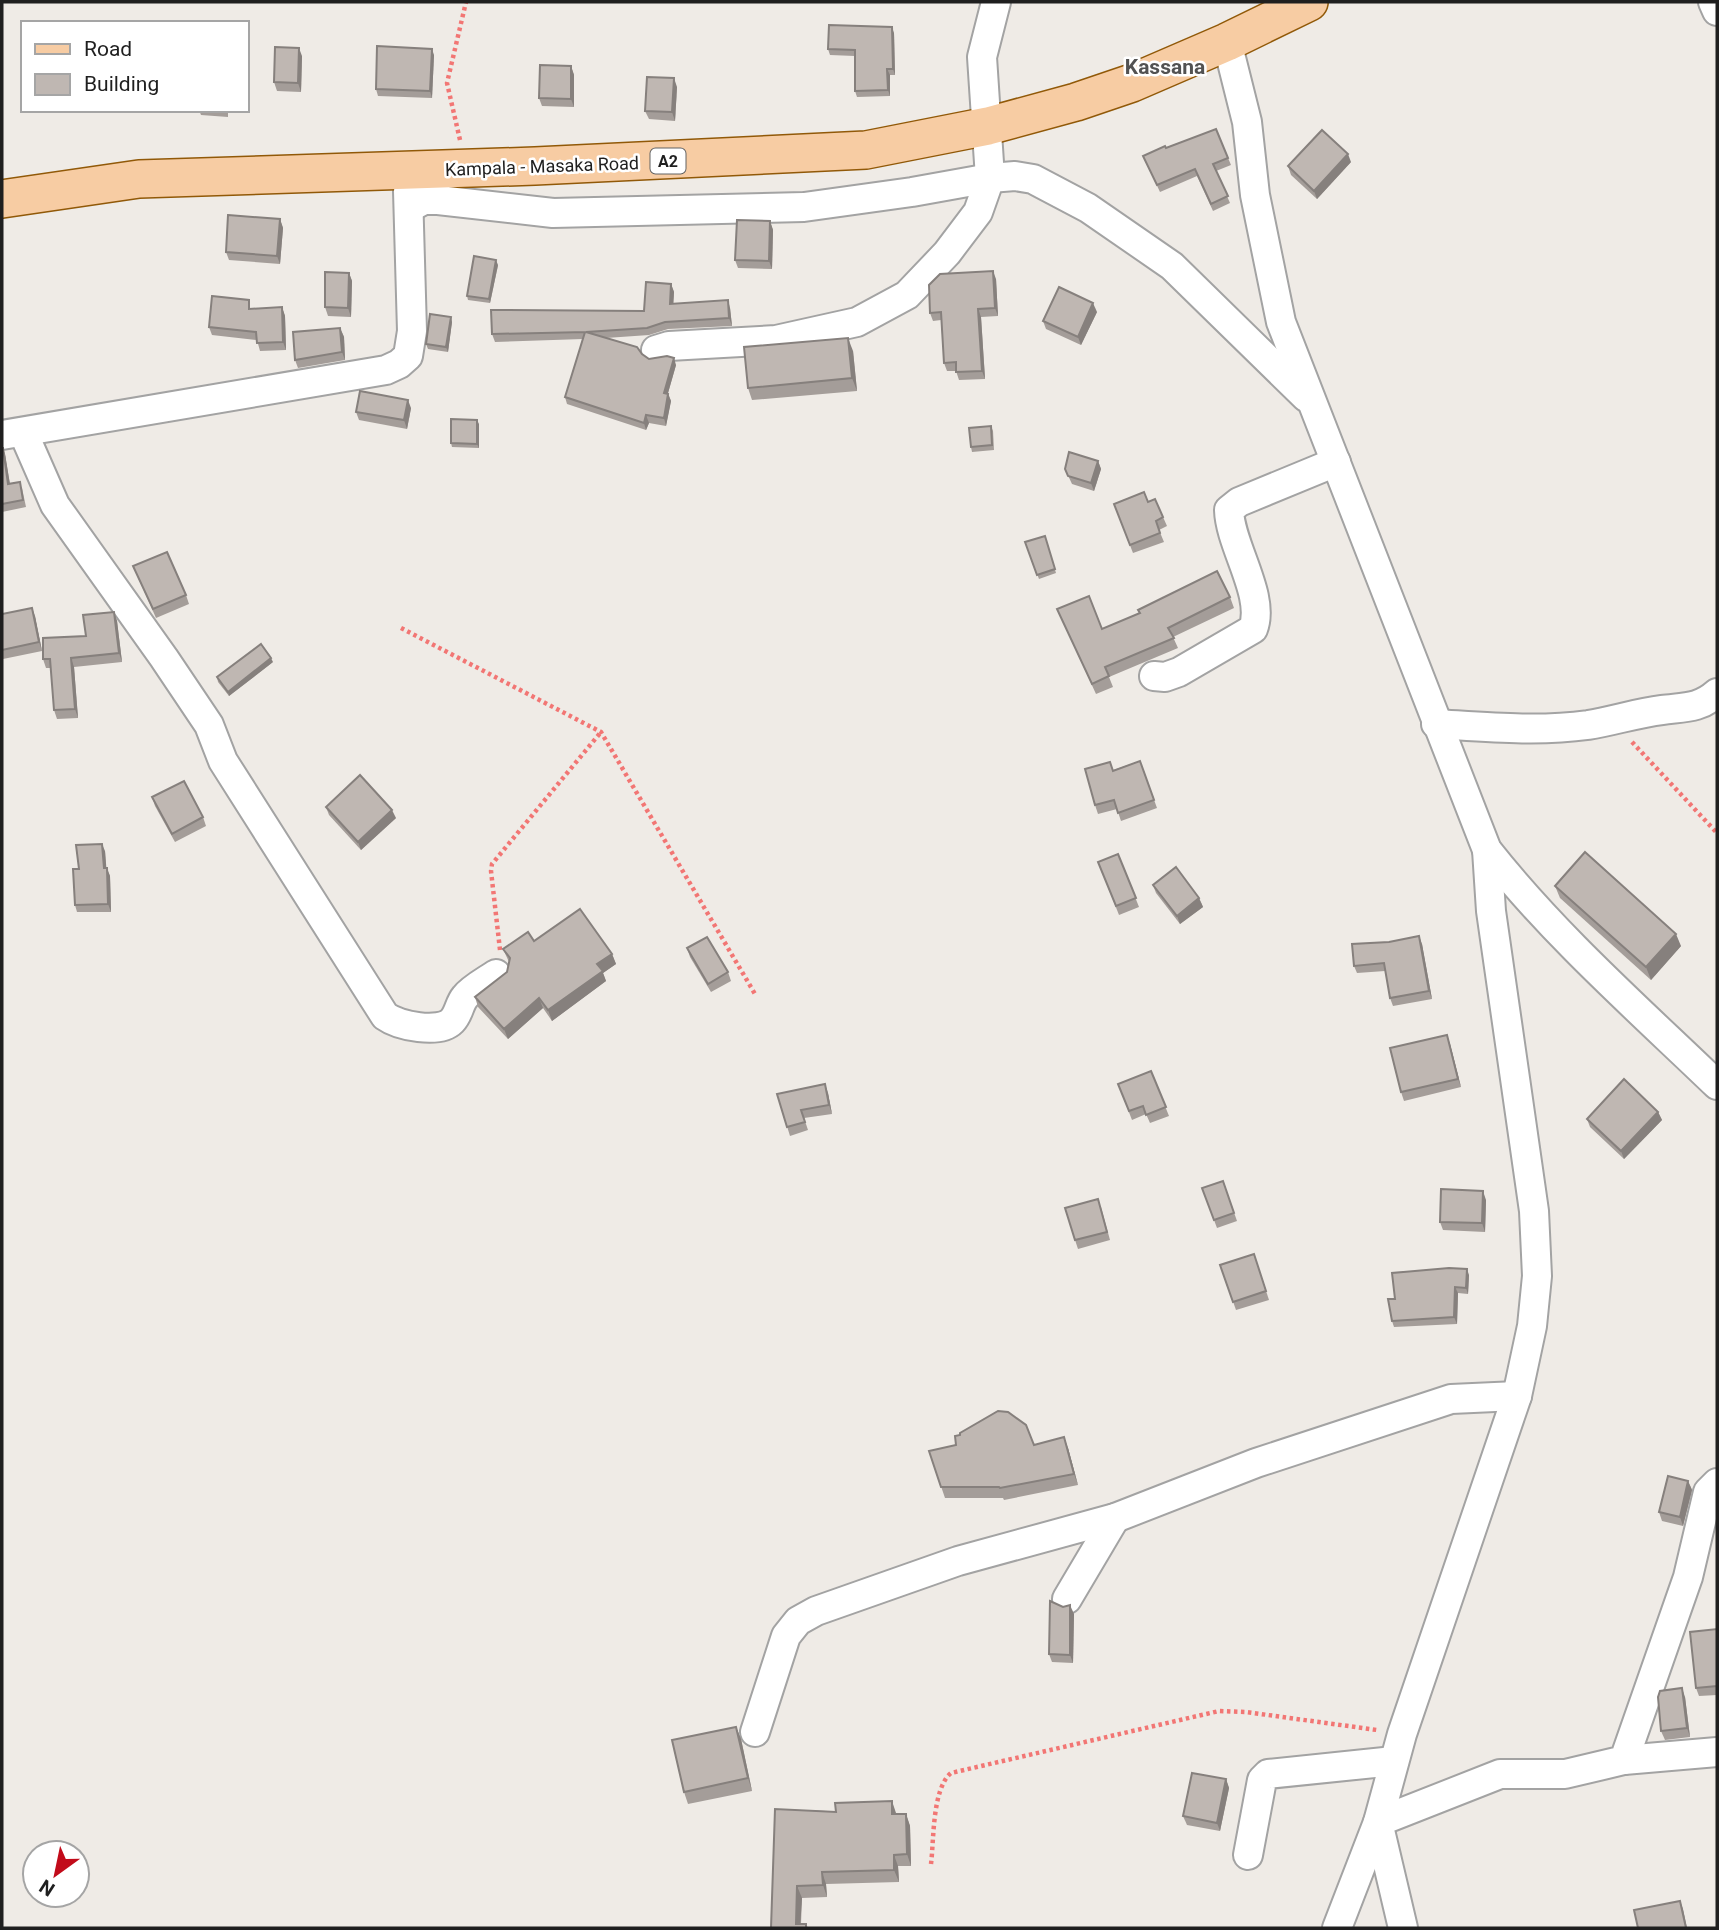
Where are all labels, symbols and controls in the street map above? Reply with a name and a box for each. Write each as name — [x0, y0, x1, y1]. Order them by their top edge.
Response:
legend — [21, 21, 248, 112]
text: Road — [84, 37, 132, 61]
district label: Kassana — [1125, 55, 1205, 79]
text: Building — [84, 72, 159, 96]
road number: A2 — [650, 148, 686, 174]
street label: Kampala - Masaka Road — [445, 152, 639, 180]
north arrow — [21, 1839, 91, 1909]
text: N — [35, 1875, 59, 1901]

